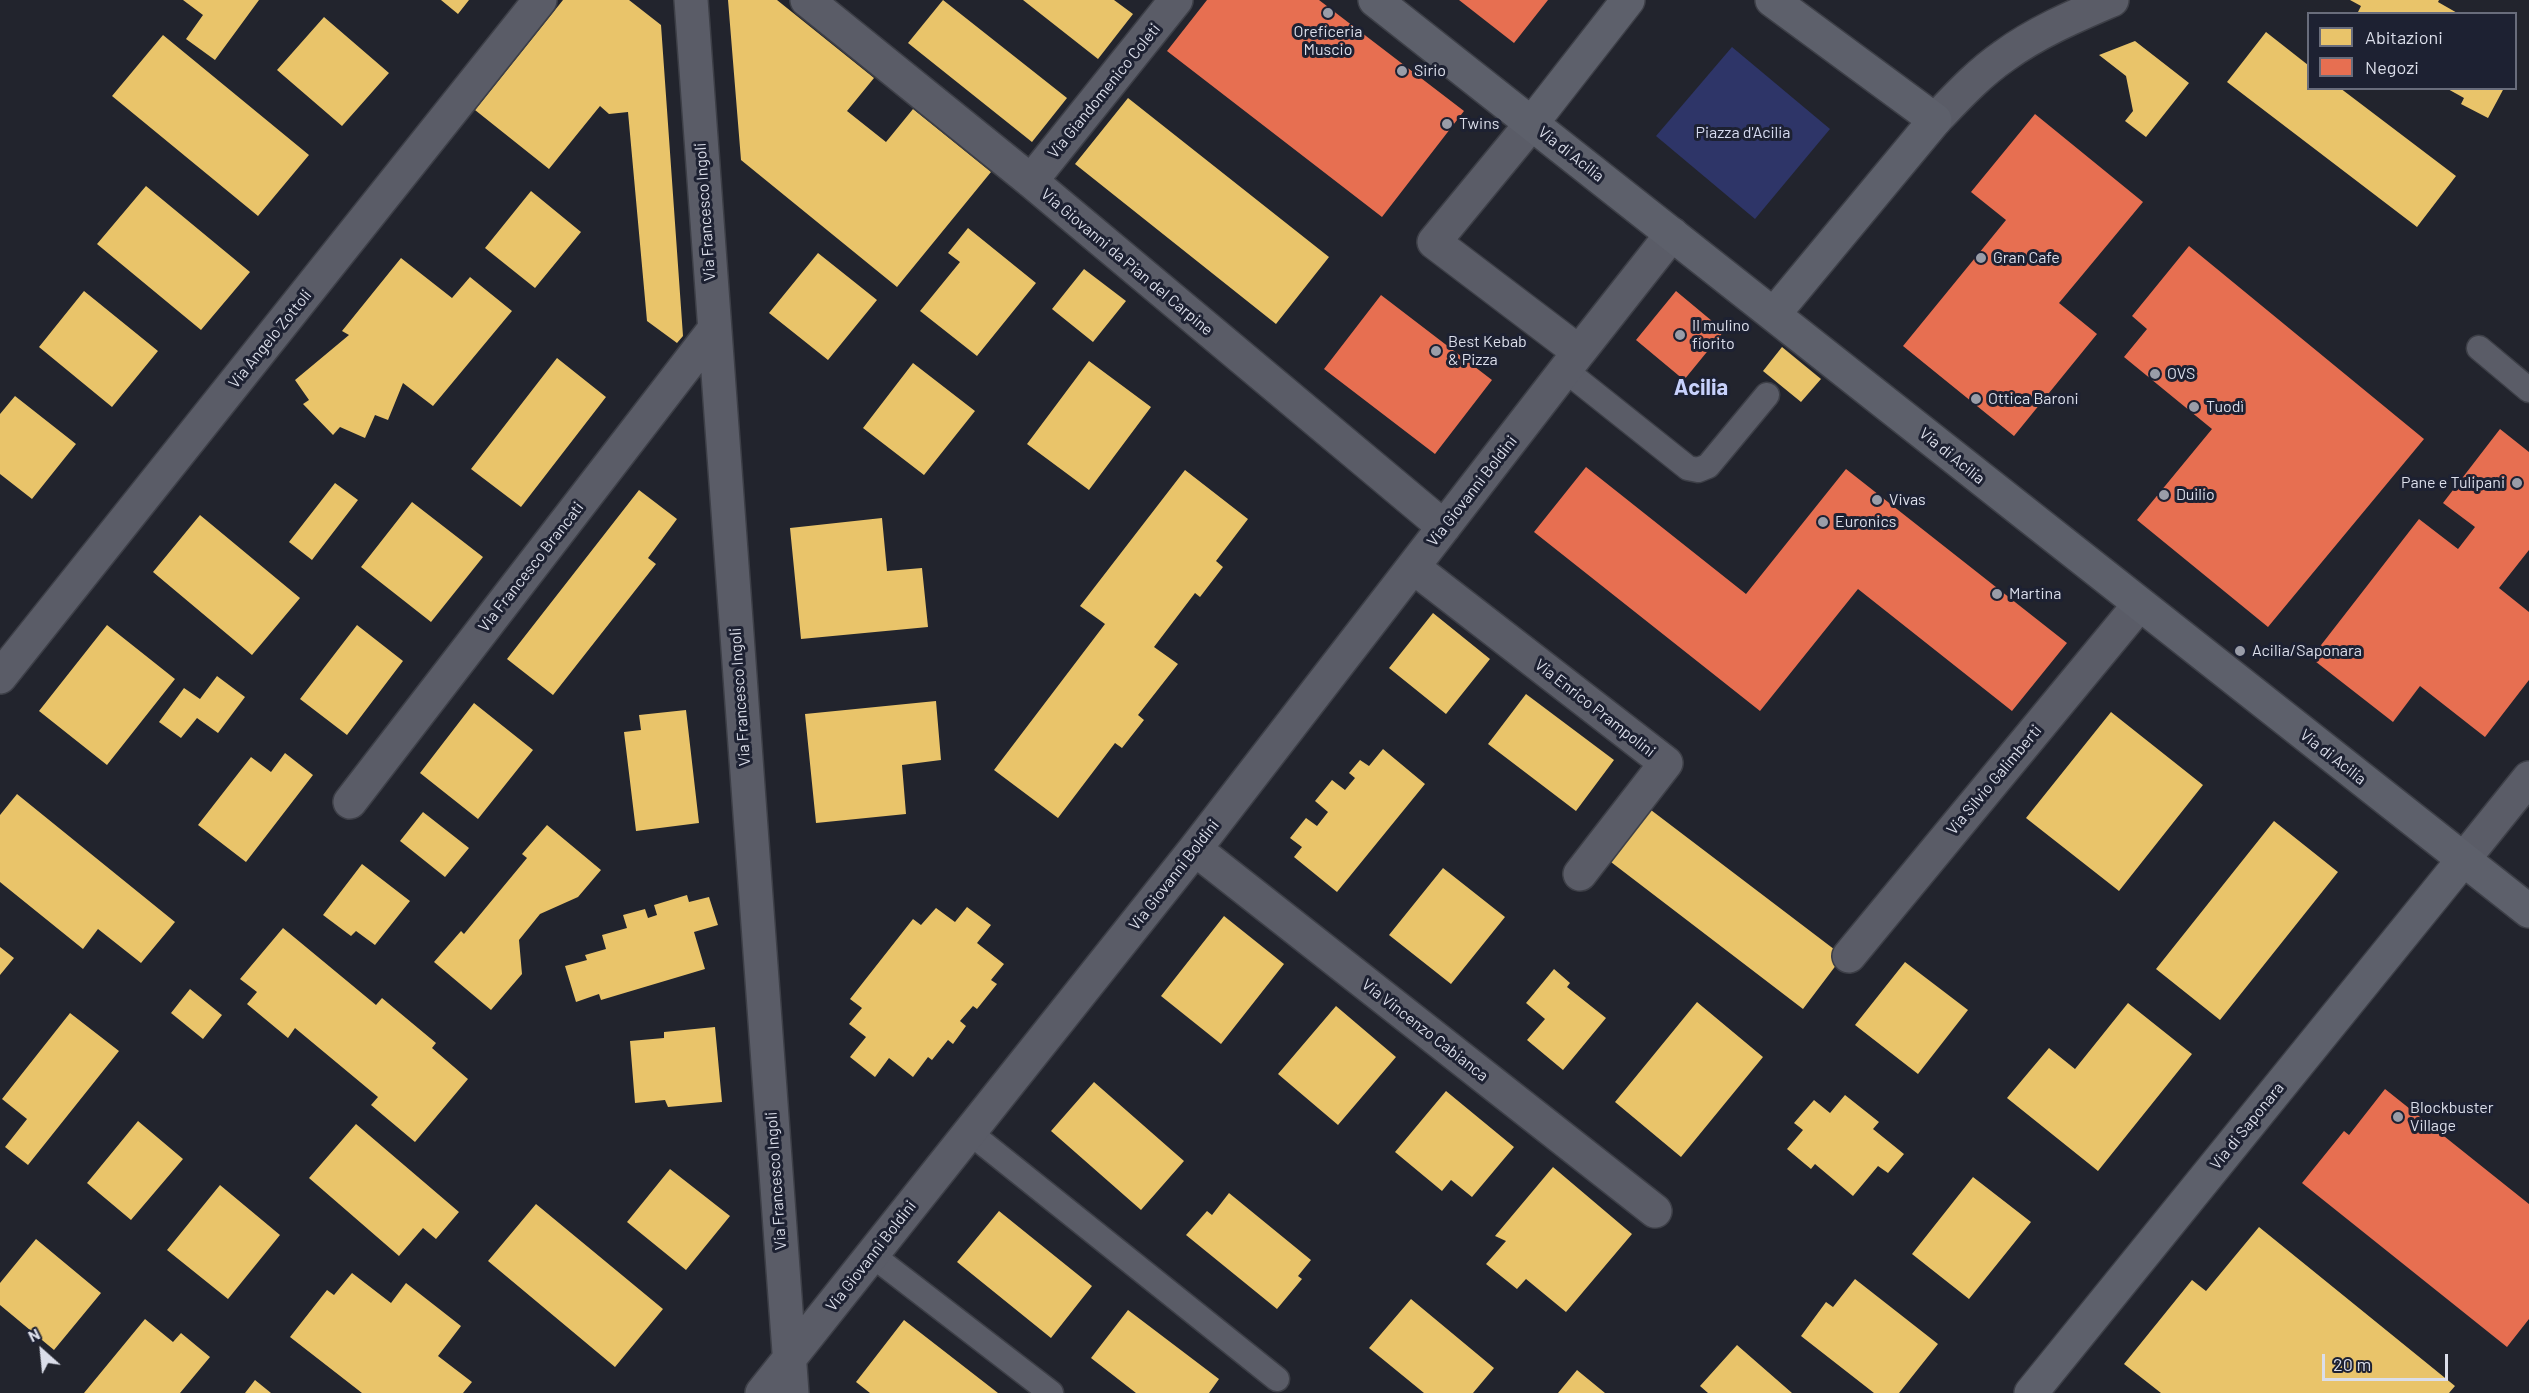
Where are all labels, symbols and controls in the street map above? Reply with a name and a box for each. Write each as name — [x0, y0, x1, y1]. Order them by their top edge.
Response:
marker: Oreficeria Muscio — [1321, 6, 1335, 20]
legend — [2307, 12, 2517, 90]
street label: Via Giandomenico Coleti — [1044, 20, 1164, 162]
place label: Oreficeria Muscio — [1294, 22, 1362, 60]
text: Abitazioni — [2365, 26, 2443, 48]
text: Negozi — [2365, 56, 2419, 78]
place label: Sirio — [1414, 61, 1446, 81]
marker: Sirio — [1395, 64, 1409, 78]
place label: Twins — [1459, 114, 1499, 134]
marker: Twins — [1440, 117, 1454, 131]
street label: Via di Acilia — [1534, 122, 1608, 186]
park label: Piazza d'Acilia — [1695, 123, 1791, 143]
street label: Via Francesco Ingoli — [691, 142, 719, 282]
street label: Via Giovanni da Pian del Carpine — [1037, 184, 1217, 340]
place label: Gran Cafe — [1993, 248, 2060, 268]
marker: Gran Cafe — [1974, 251, 1988, 265]
street label: Via Angelo Zottoli — [224, 286, 316, 392]
place label: Il mulino fiorito — [1692, 316, 1750, 354]
marker: Il mulino fiorito — [1673, 328, 1687, 342]
place label: Best Kebab & Pizza — [1448, 332, 1527, 370]
marker: Best Kebab & Pizza — [1429, 344, 1443, 358]
place label: OVS — [2167, 364, 2195, 384]
marker: OVS — [2148, 367, 2162, 381]
district label: Acilia — [1674, 375, 1728, 401]
place label: Ottica Baroni — [1988, 389, 2079, 409]
marker: Ottica Baroni — [1969, 392, 1983, 406]
place label: Tuodì — [2206, 397, 2244, 417]
marker: Tuodì — [2187, 400, 2201, 414]
street label: Via di Acilia — [1915, 424, 1989, 488]
street label: Via Giovanni Boldini — [1423, 432, 1521, 550]
place label: Pane e Tulipani — [2401, 473, 2505, 493]
marker: Pane e Tulipani — [2510, 476, 2524, 490]
place label: Duilio — [2176, 485, 2215, 505]
marker: Duilio — [2157, 488, 2171, 502]
place label: Vivas — [1889, 490, 1926, 510]
marker: Vivas — [1870, 493, 1884, 507]
street label: Via Francesco Brancati — [474, 498, 588, 636]
place label: Euronics — [1835, 512, 1896, 532]
marker: Euronics — [1816, 515, 1830, 529]
place label: Martina — [2009, 584, 2061, 604]
marker: Martina — [1990, 587, 2004, 601]
street label: Via Francesco Ingoli — [726, 627, 754, 767]
place label: Acilia/Saponara — [2252, 641, 2362, 661]
marker: Acilia/Saponara — [2233, 644, 2247, 658]
street label: Via Enrico Prampolini — [1531, 655, 1659, 761]
street label: Via Silvio Galimberti — [1942, 721, 2046, 839]
street label: Via di Acilia — [2296, 725, 2370, 789]
street label: Via Giovanni Boldini — [1125, 816, 1223, 934]
street label: Via Vincenzo Cabianca — [1358, 975, 1492, 1085]
street label: Via di Saponara — [2206, 1079, 2288, 1173]
place label: Blockbuster Village — [2410, 1098, 2494, 1136]
marker: Blockbuster Village — [2391, 1110, 2405, 1124]
street label: Via Francesco Ingoli — [762, 1111, 790, 1251]
street label: Via Giovanni Boldini — [822, 1197, 920, 1315]
north arrow — [12, 1321, 72, 1381]
text: N — [25, 1324, 43, 1345]
scale bar — [2325, 1342, 2451, 1380]
text: 20 m — [2333, 1353, 2371, 1375]

